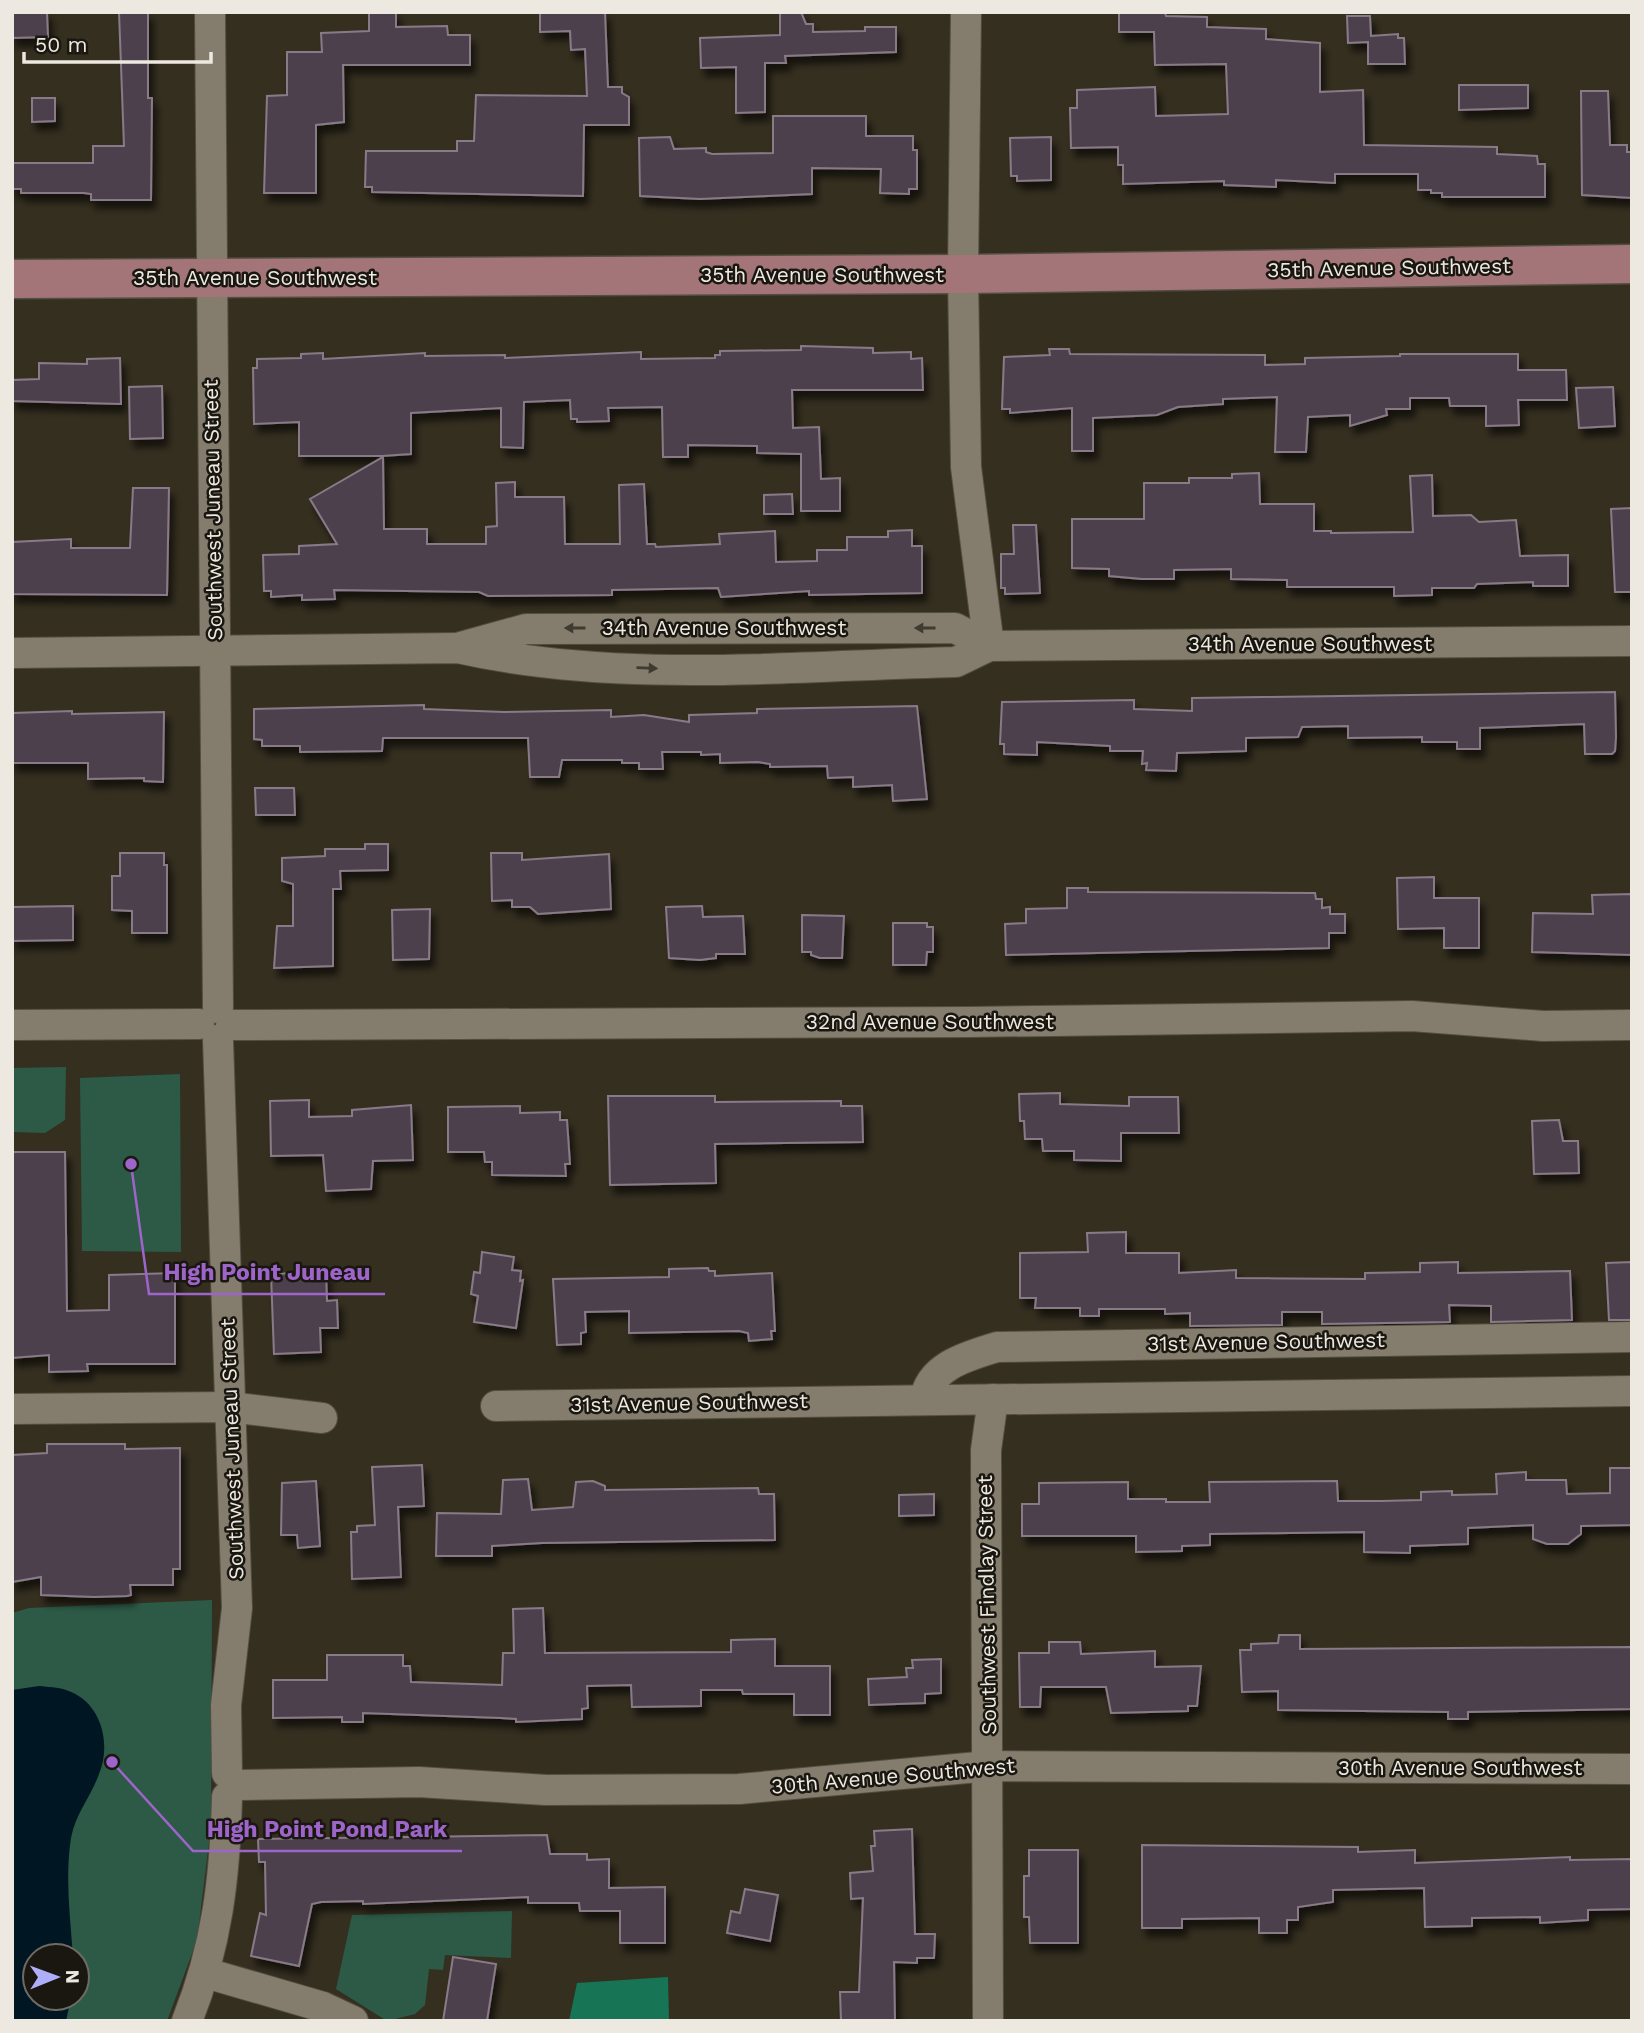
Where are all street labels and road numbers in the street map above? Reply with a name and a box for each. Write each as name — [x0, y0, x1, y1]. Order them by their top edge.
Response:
street label: 35th Avenue Southwest — [1267, 253, 1511, 282]
street label: 35th Avenue Southwest — [700, 262, 944, 287]
street label: 35th Avenue Southwest — [133, 265, 377, 290]
street label: Southwest Juneau Street — [198, 379, 227, 641]
street label: 34th Avenue Southwest — [602, 615, 846, 640]
street label: 34th Avenue Southwest — [1188, 631, 1432, 656]
street label: 32nd Avenue Southwest — [806, 1009, 1054, 1034]
street label: Southwest Juneau Street — [214, 1318, 249, 1580]
street label: 31st Avenue Southwest — [1147, 1327, 1385, 1356]
street label: 31st Avenue Southwest — [570, 1388, 808, 1417]
street label: Southwest Findlay Street — [972, 1475, 1001, 1735]
street label: 30th Avenue Southwest — [770, 1752, 1016, 1799]
street label: 30th Avenue Southwest — [1338, 1755, 1583, 1780]

